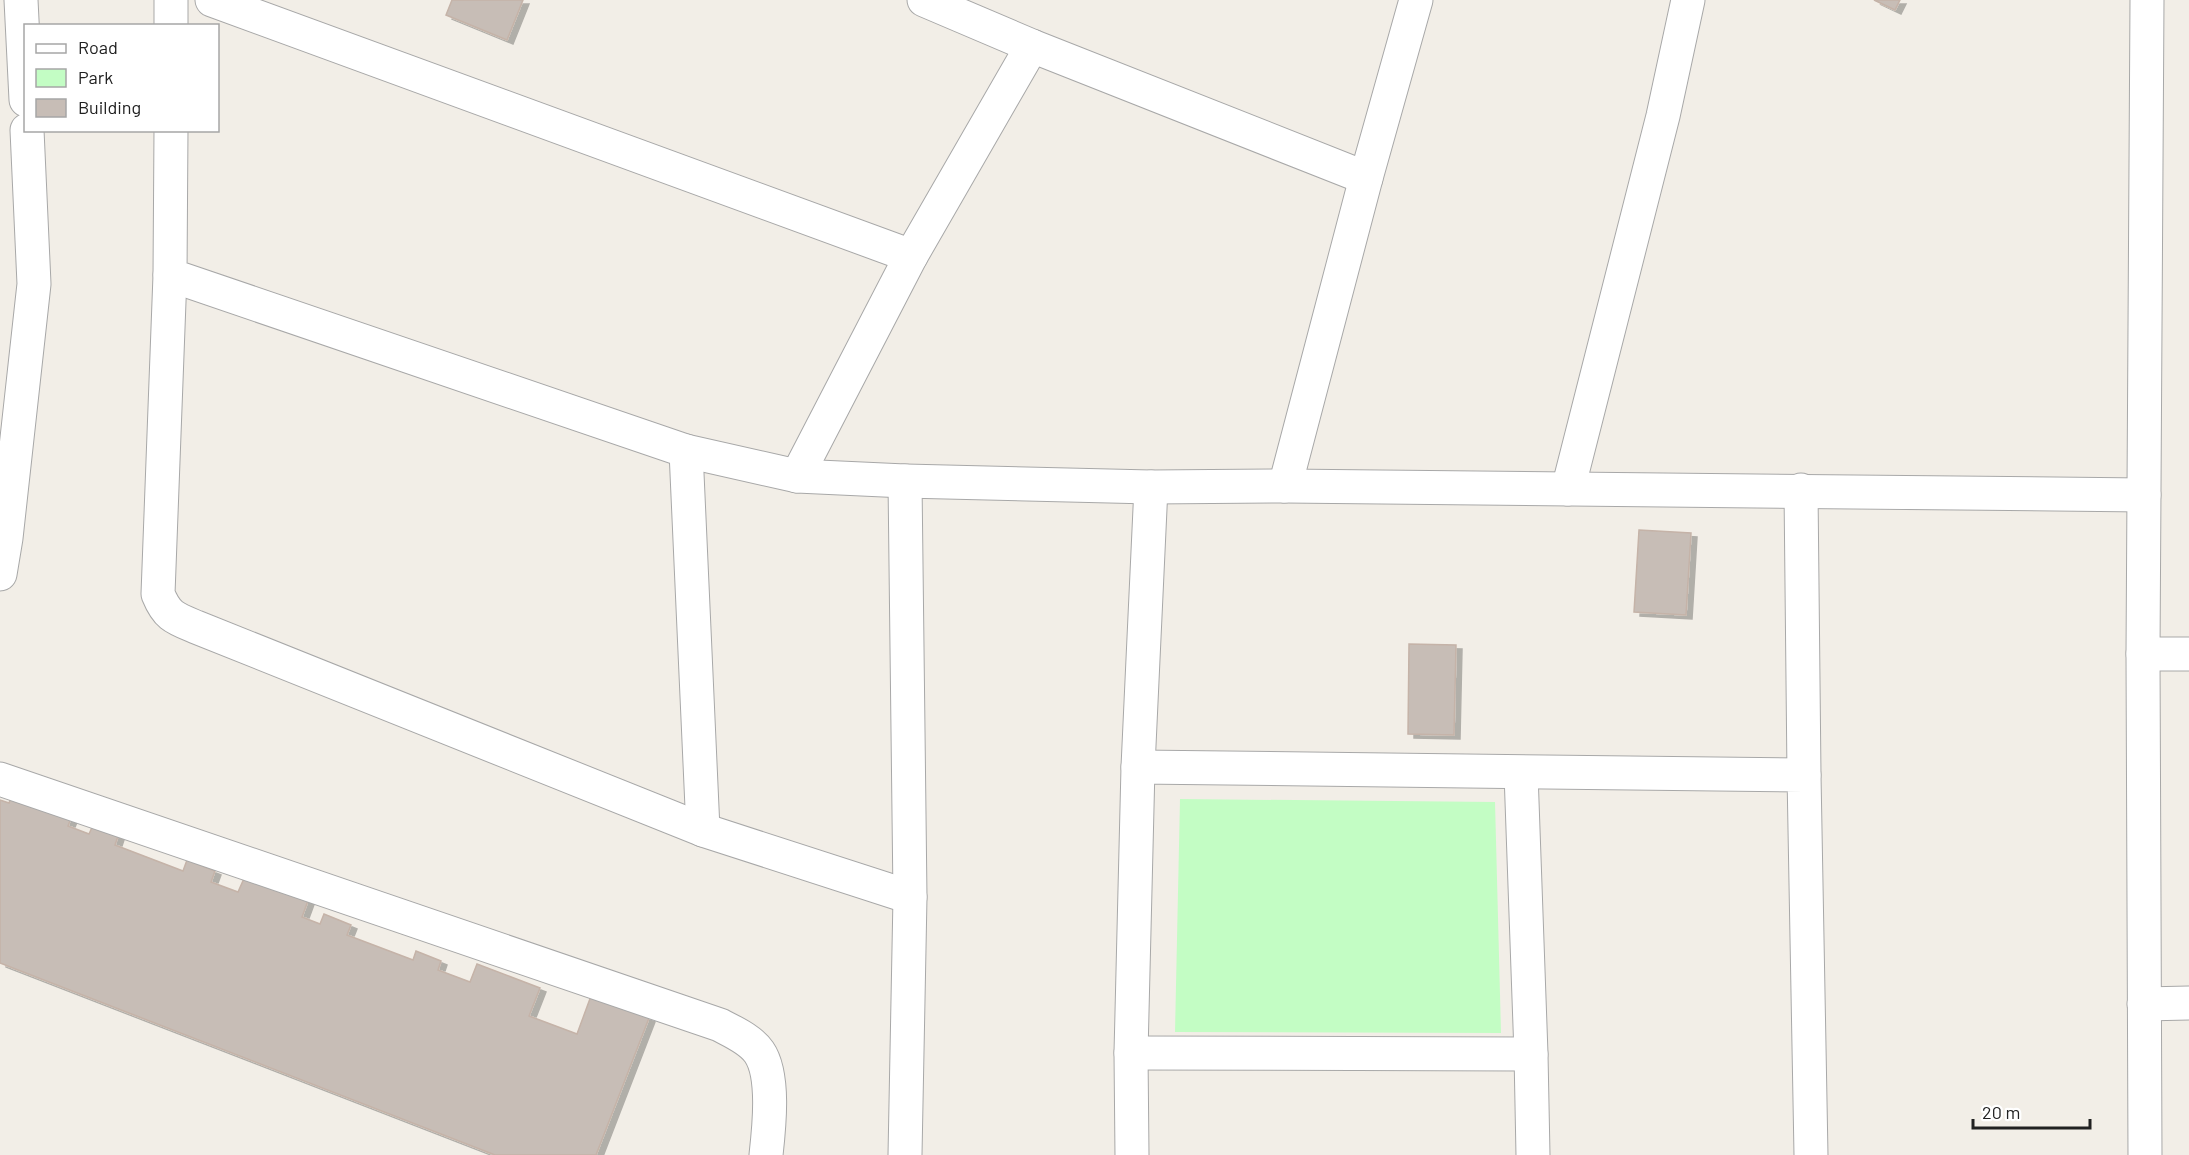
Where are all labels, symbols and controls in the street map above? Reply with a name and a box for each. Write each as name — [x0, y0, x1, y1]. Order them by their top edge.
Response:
legend — [24, 24, 219, 132]
text: Road — [78, 36, 118, 58]
text: Park — [78, 66, 113, 88]
text: Building — [78, 96, 141, 118]
scale bar — [1973, 1092, 2090, 1130]
text: 20 m — [1982, 1101, 2020, 1123]

